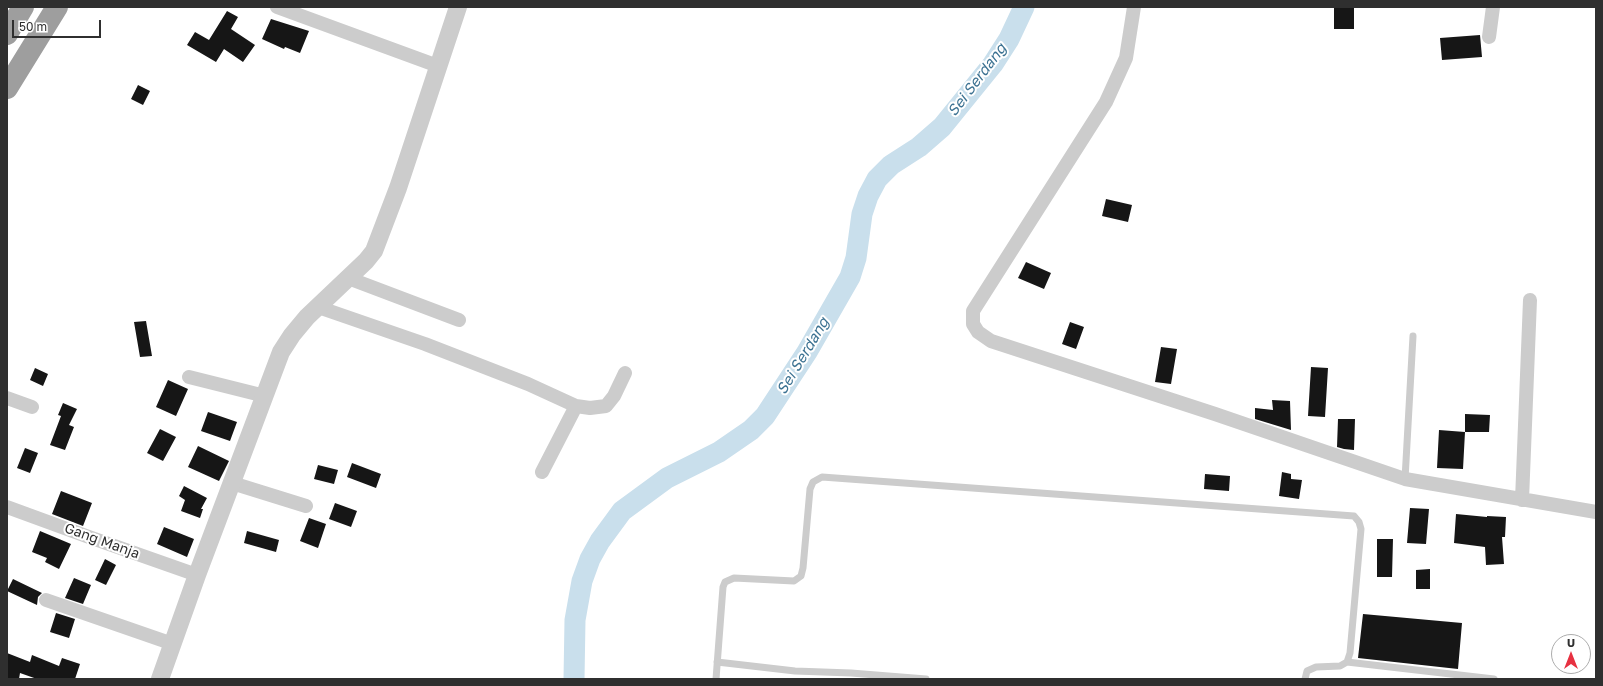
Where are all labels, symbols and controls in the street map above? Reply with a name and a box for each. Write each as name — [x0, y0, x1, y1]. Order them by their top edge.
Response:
scale bar — [14, 12, 103, 38]
text: 50 m — [19, 19, 47, 34]
water label: Sei Serdang — [944, 40, 1010, 120]
water label: Sei Serdang — [773, 314, 833, 398]
street label: Gang Manja — [62, 520, 142, 562]
north arrow — [1551, 634, 1591, 674]
text: U — [1567, 636, 1575, 649]

